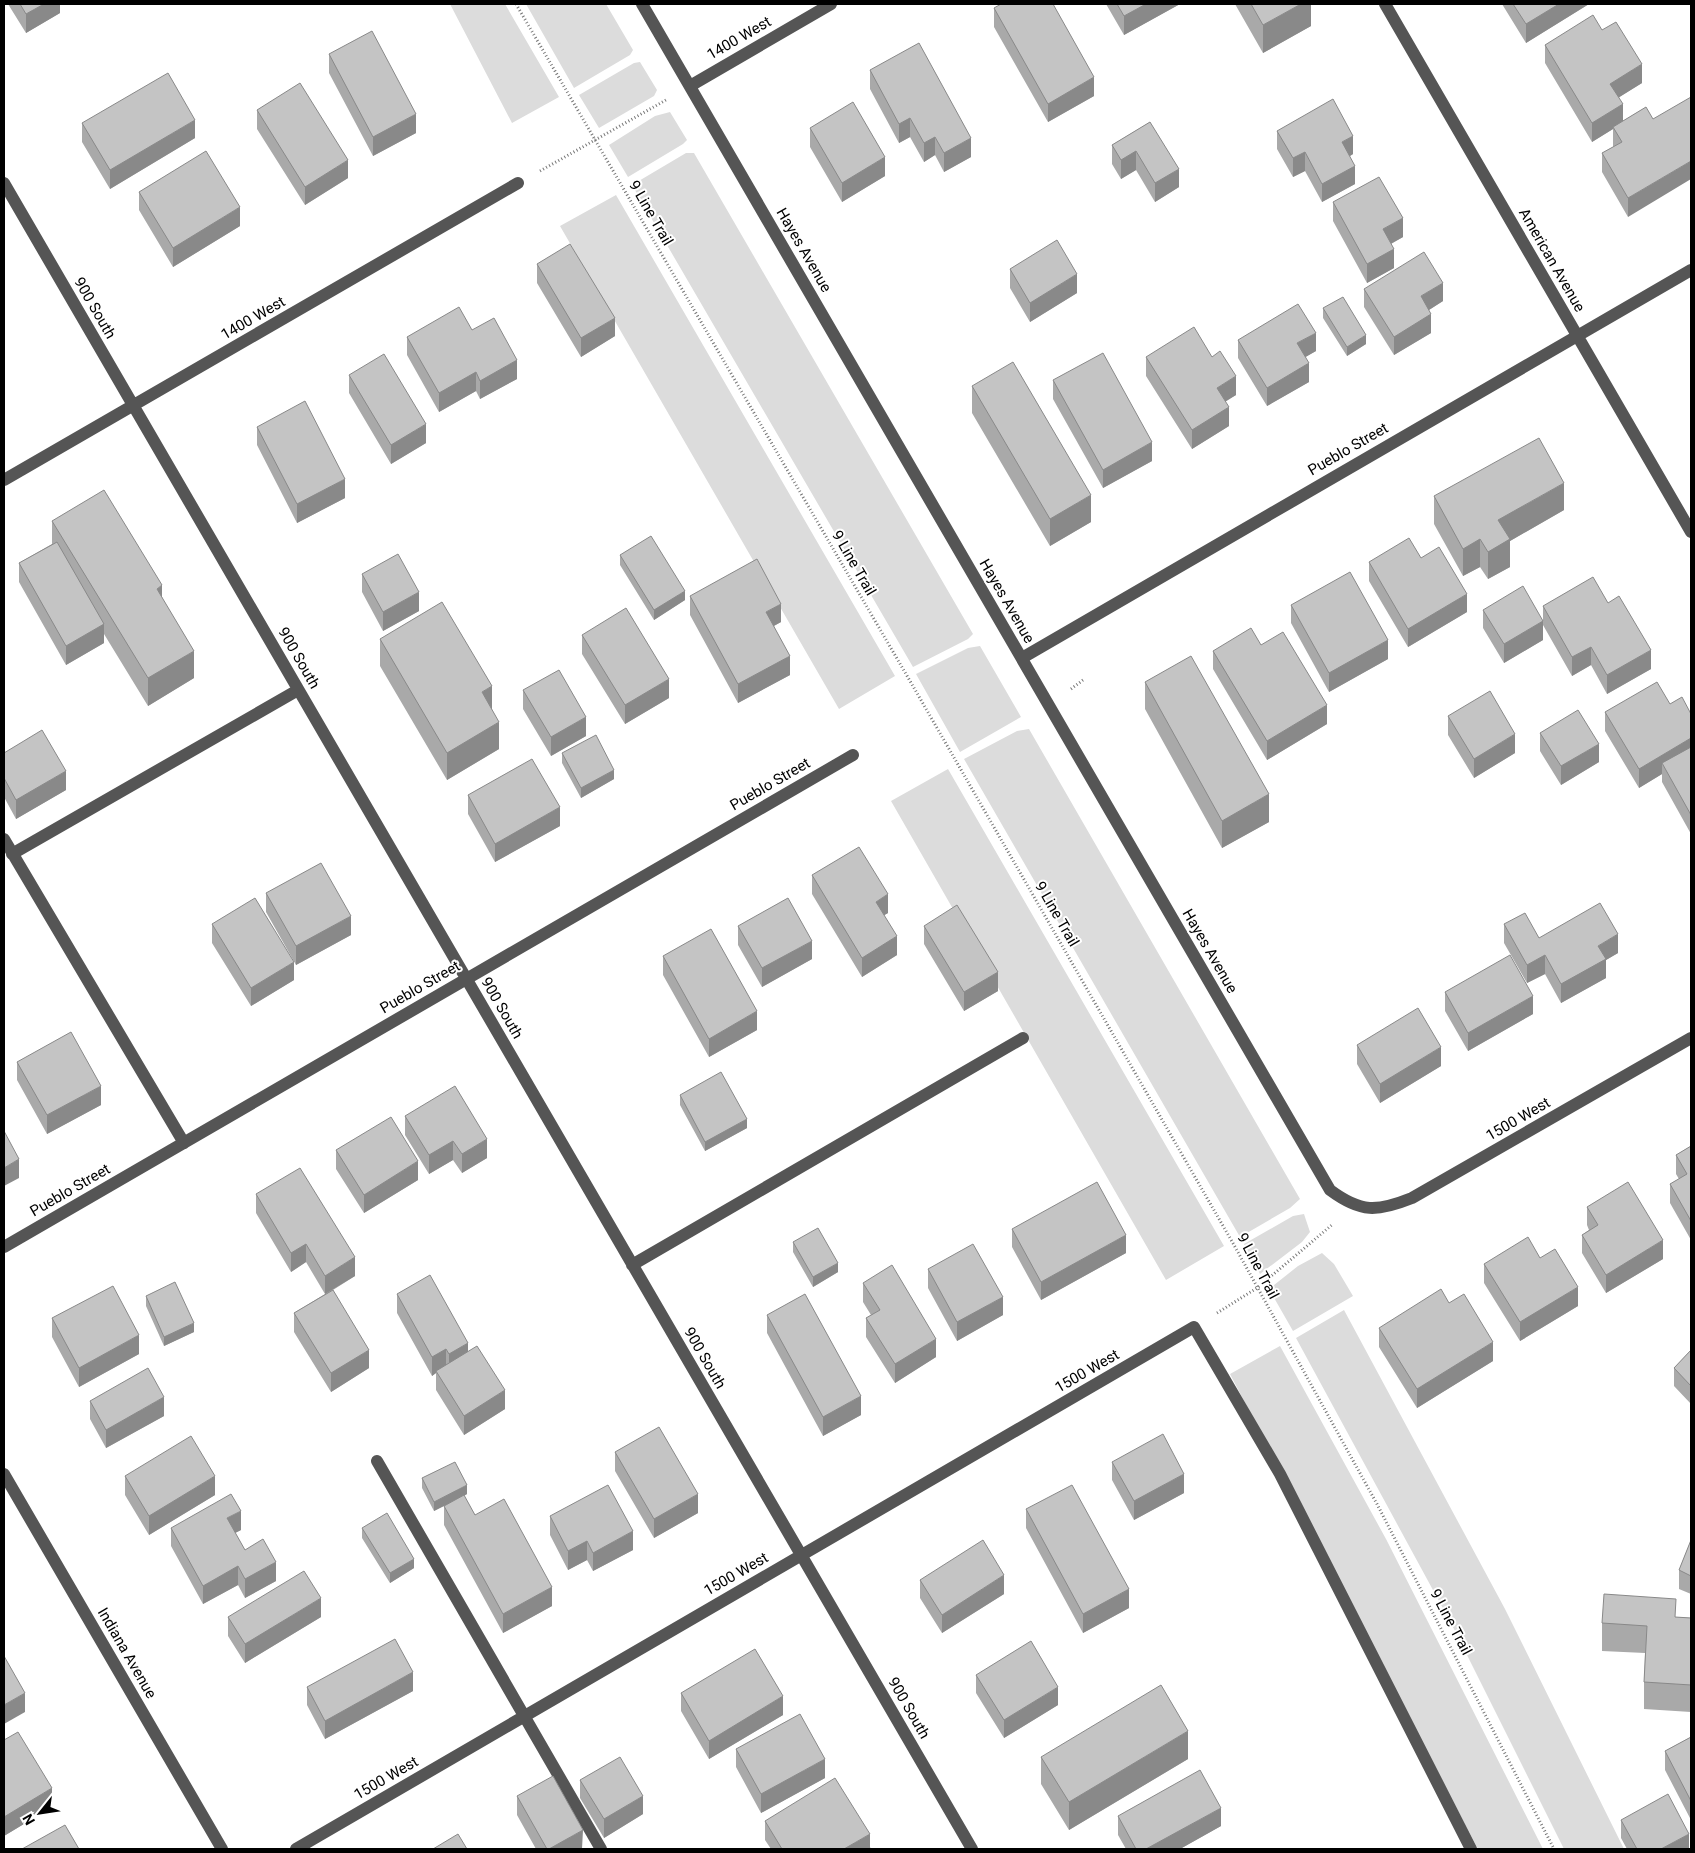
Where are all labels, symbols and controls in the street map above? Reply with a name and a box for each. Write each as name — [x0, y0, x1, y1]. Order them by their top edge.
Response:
street label: 1400 West — [704, 12, 774, 64]
street label: 9 Line Trail — [625, 177, 677, 249]
street label: Hayes Avenue — [773, 205, 835, 295]
street label: American Avenue — [1515, 205, 1589, 315]
street label: 900 South — [70, 274, 120, 342]
street label: 1400 West — [218, 292, 288, 344]
street label: Pueblo Street — [1305, 419, 1391, 479]
street label: 9 Line Trail — [828, 527, 880, 599]
street label: Hayes Avenue — [976, 556, 1038, 646]
street label: 900 South — [274, 624, 324, 692]
street label: Pueblo Street — [727, 754, 813, 814]
street label: 9 Line Trail — [1031, 878, 1083, 950]
street label: Hayes Avenue — [1179, 906, 1241, 996]
street label: Pueblo Street — [377, 957, 463, 1017]
street label: 900 South — [477, 974, 527, 1042]
street label: 1500 West — [1483, 1093, 1553, 1145]
street label: Pueblo Street — [27, 1160, 113, 1220]
street label: 9 Line Trail — [1233, 1230, 1283, 1302]
street label: 900 South — [680, 1324, 730, 1392]
street label: 1500 West — [1052, 1345, 1122, 1397]
street label: 1500 West — [701, 1548, 771, 1600]
street label: 9 Line Trail — [1426, 1586, 1476, 1658]
street label: Indiana Avenue — [94, 1604, 160, 1702]
street label: 900 South — [884, 1674, 934, 1742]
street label: 1500 West — [351, 1752, 421, 1804]
north arrow — [15, 1788, 65, 1838]
text: N — [19, 1811, 38, 1828]

